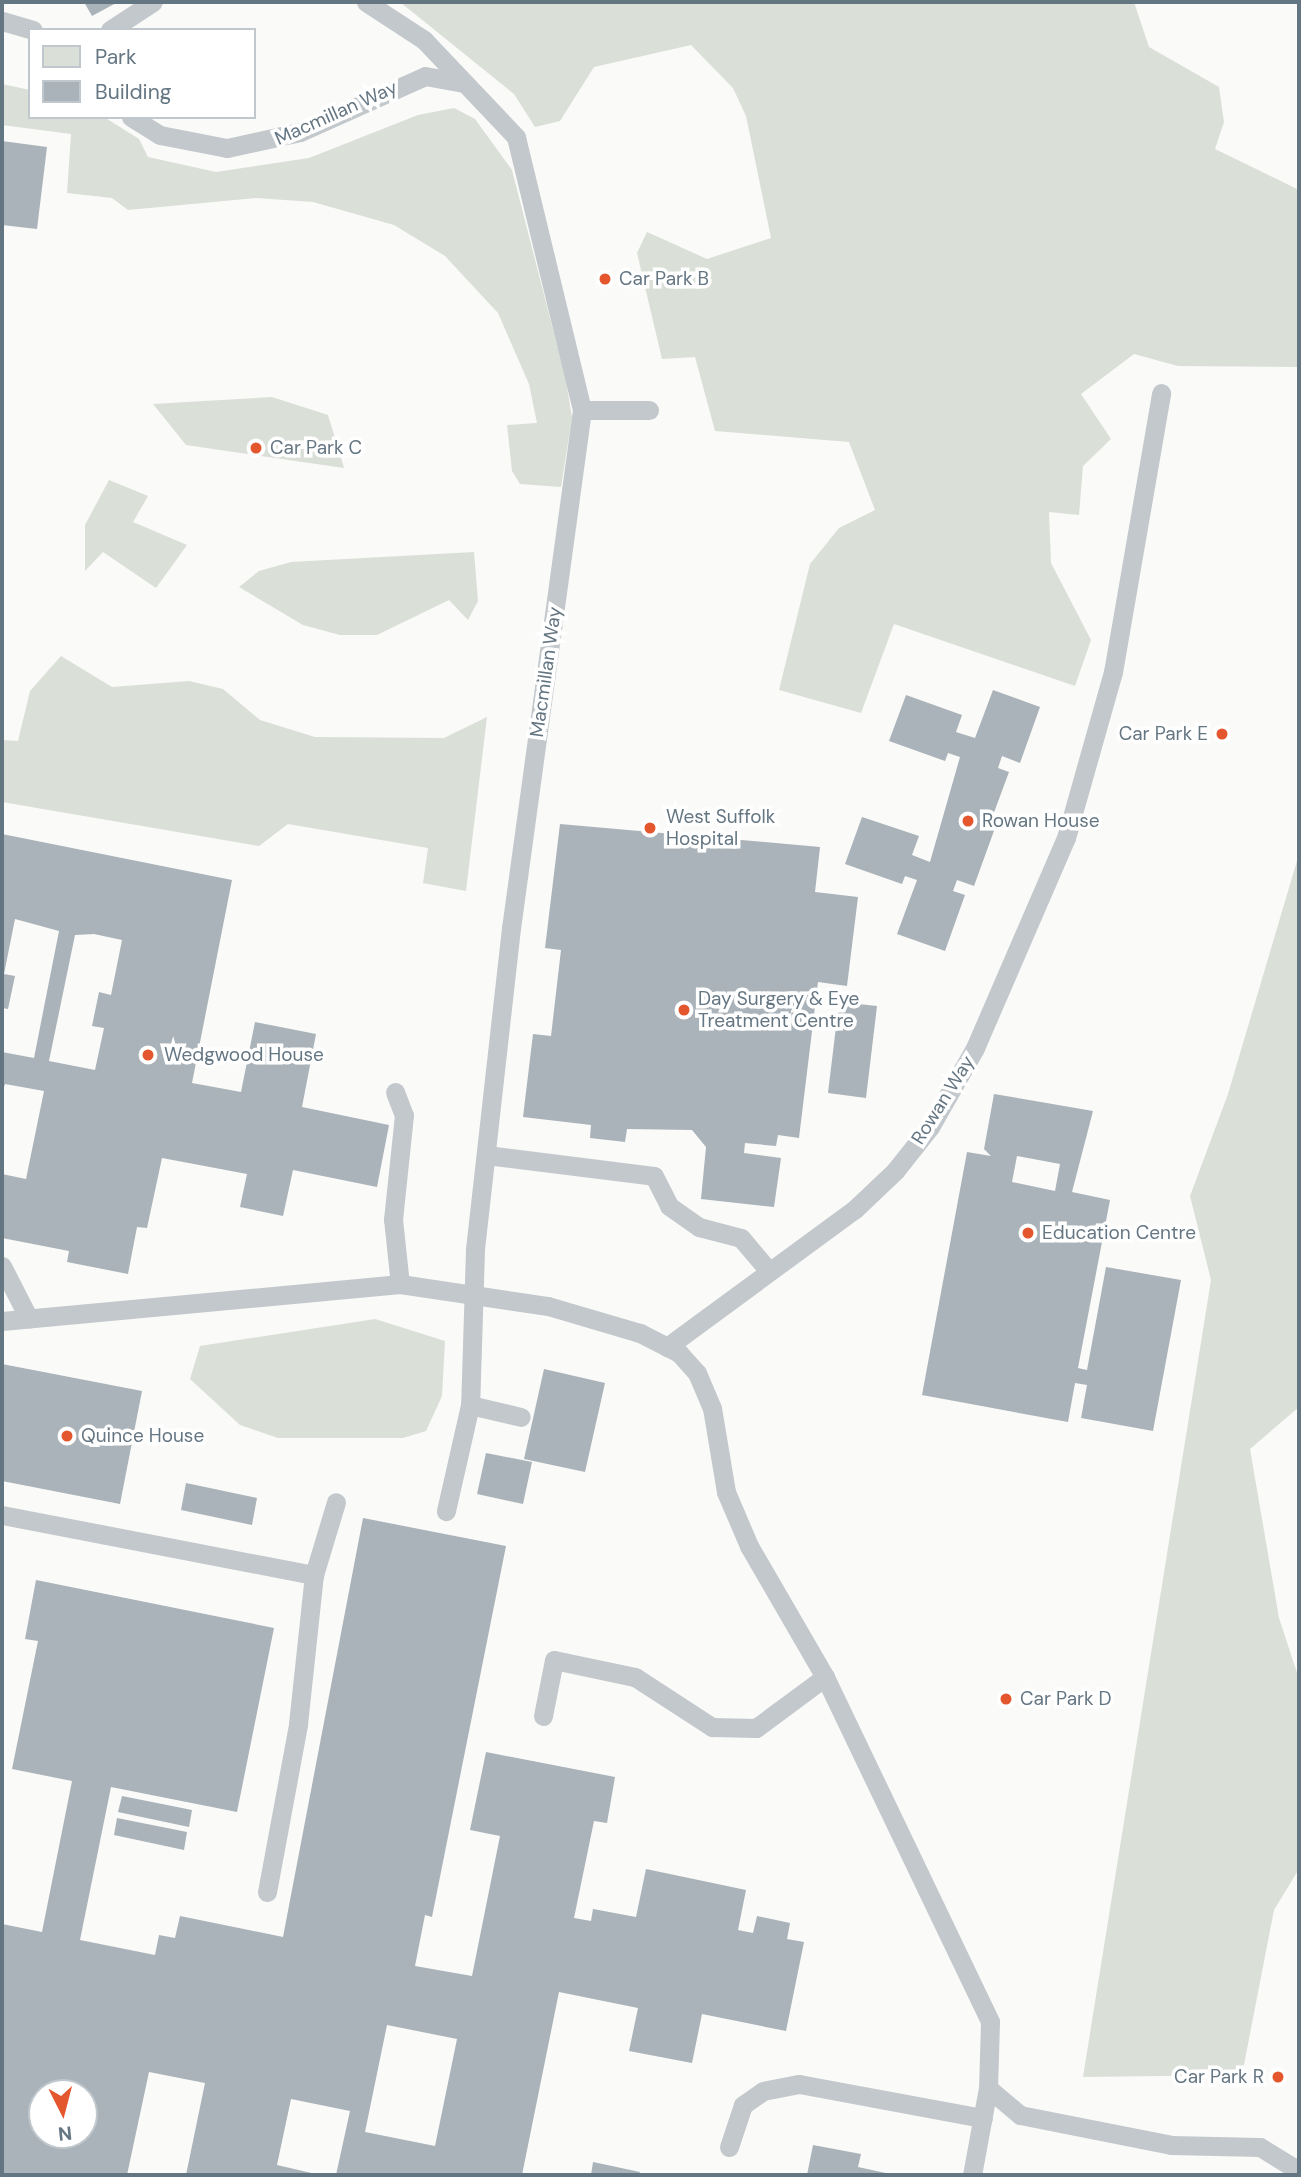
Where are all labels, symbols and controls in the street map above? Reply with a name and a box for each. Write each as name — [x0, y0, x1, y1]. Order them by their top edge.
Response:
legend — [28, 28, 256, 119]
text: Park — [95, 43, 136, 71]
street label: Macmillan Way — [271, 76, 401, 150]
text: Building — [95, 78, 171, 106]
place label: Car Park B — [619, 268, 709, 290]
marker: Car Park B — [597, 271, 613, 287]
place label: Car Park C — [270, 437, 362, 459]
marker: Car Park C — [248, 440, 264, 456]
street label: Macmillan Way — [526, 605, 566, 739]
place label: Car Park E — [1119, 723, 1208, 745]
marker: Car Park E — [1214, 726, 1230, 742]
place label: West Suffolk Hospital — [666, 806, 775, 850]
place label: Rowan House — [982, 810, 1099, 832]
marker: Rowan House — [960, 813, 976, 829]
marker: West Suffolk Hospital — [640, 818, 660, 838]
place label: Day Surgery & Eye Treatment Centre — [698, 988, 859, 1032]
marker: Day Surgery & Eye Treatment Centre — [676, 1002, 692, 1018]
place label: Wedgwood House — [164, 1044, 324, 1066]
marker: Wedgwood House — [138, 1045, 158, 1065]
street label: Rowan Way — [907, 1051, 979, 1149]
place label: Education Centre — [1042, 1222, 1196, 1244]
marker: Education Centre — [1020, 1225, 1036, 1241]
place label: Quince House — [81, 1425, 204, 1447]
marker: Quince House — [59, 1428, 75, 1444]
place label: Car Park D — [1020, 1688, 1112, 1710]
marker: Car Park D — [998, 1691, 1014, 1707]
place label: Car Park R — [1174, 2066, 1264, 2088]
marker: Car Park R — [1270, 2069, 1286, 2085]
north arrow — [28, 2079, 98, 2149]
text: N — [57, 2120, 73, 2147]

